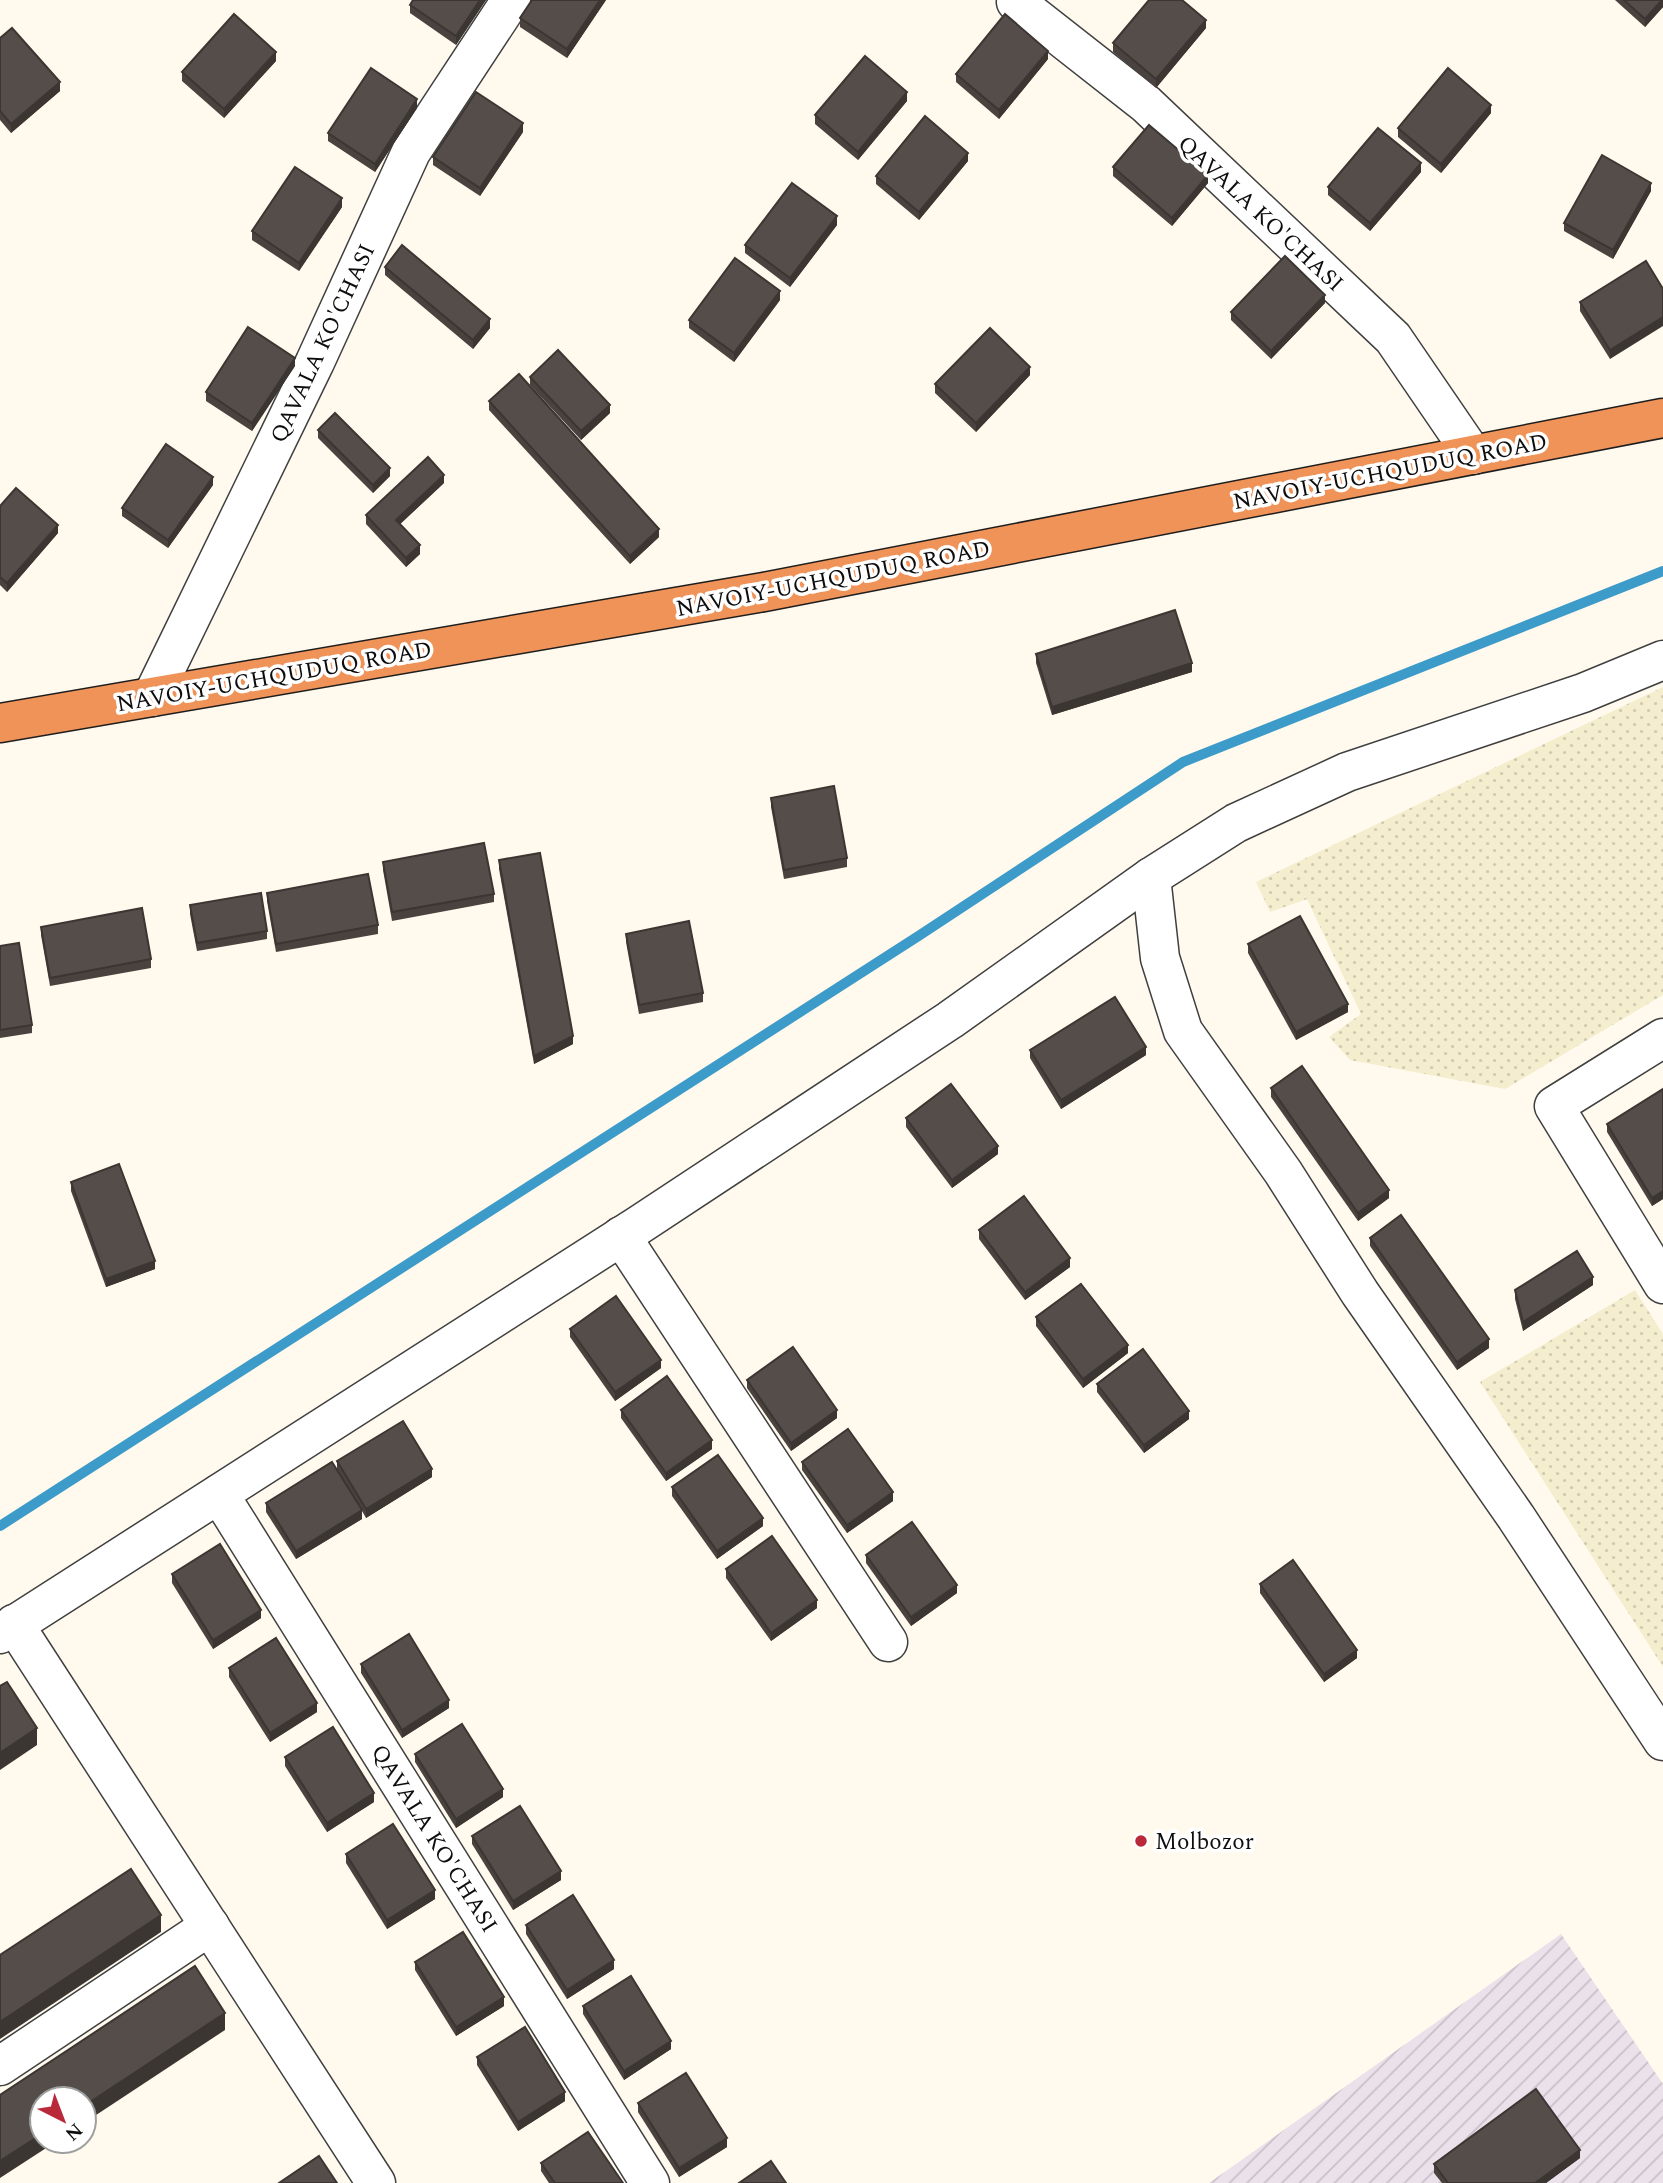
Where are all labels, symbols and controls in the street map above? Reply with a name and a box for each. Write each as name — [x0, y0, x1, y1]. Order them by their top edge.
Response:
street label: QAVALA KO'CHASI — [1169, 127, 1351, 301]
street label: QAVALA KO'CHASI — [262, 238, 385, 449]
street label: NAVOIY-UCHQUDUQ ROAD — [1230, 425, 1550, 520]
street label: NAVOIY-UCHQUDUQ ROAD — [673, 532, 993, 627]
street label: NAVOIY-UCHQUDUQ ROAD — [114, 632, 435, 722]
street label: QAVALA KO'CHASI — [362, 1738, 506, 1940]
place label: Molbozor — [1155, 1825, 1254, 1860]
marker: Molbozor — [1133, 1833, 1149, 1849]
north arrow — [28, 2085, 98, 2155]
text: N — [58, 2116, 89, 2147]

